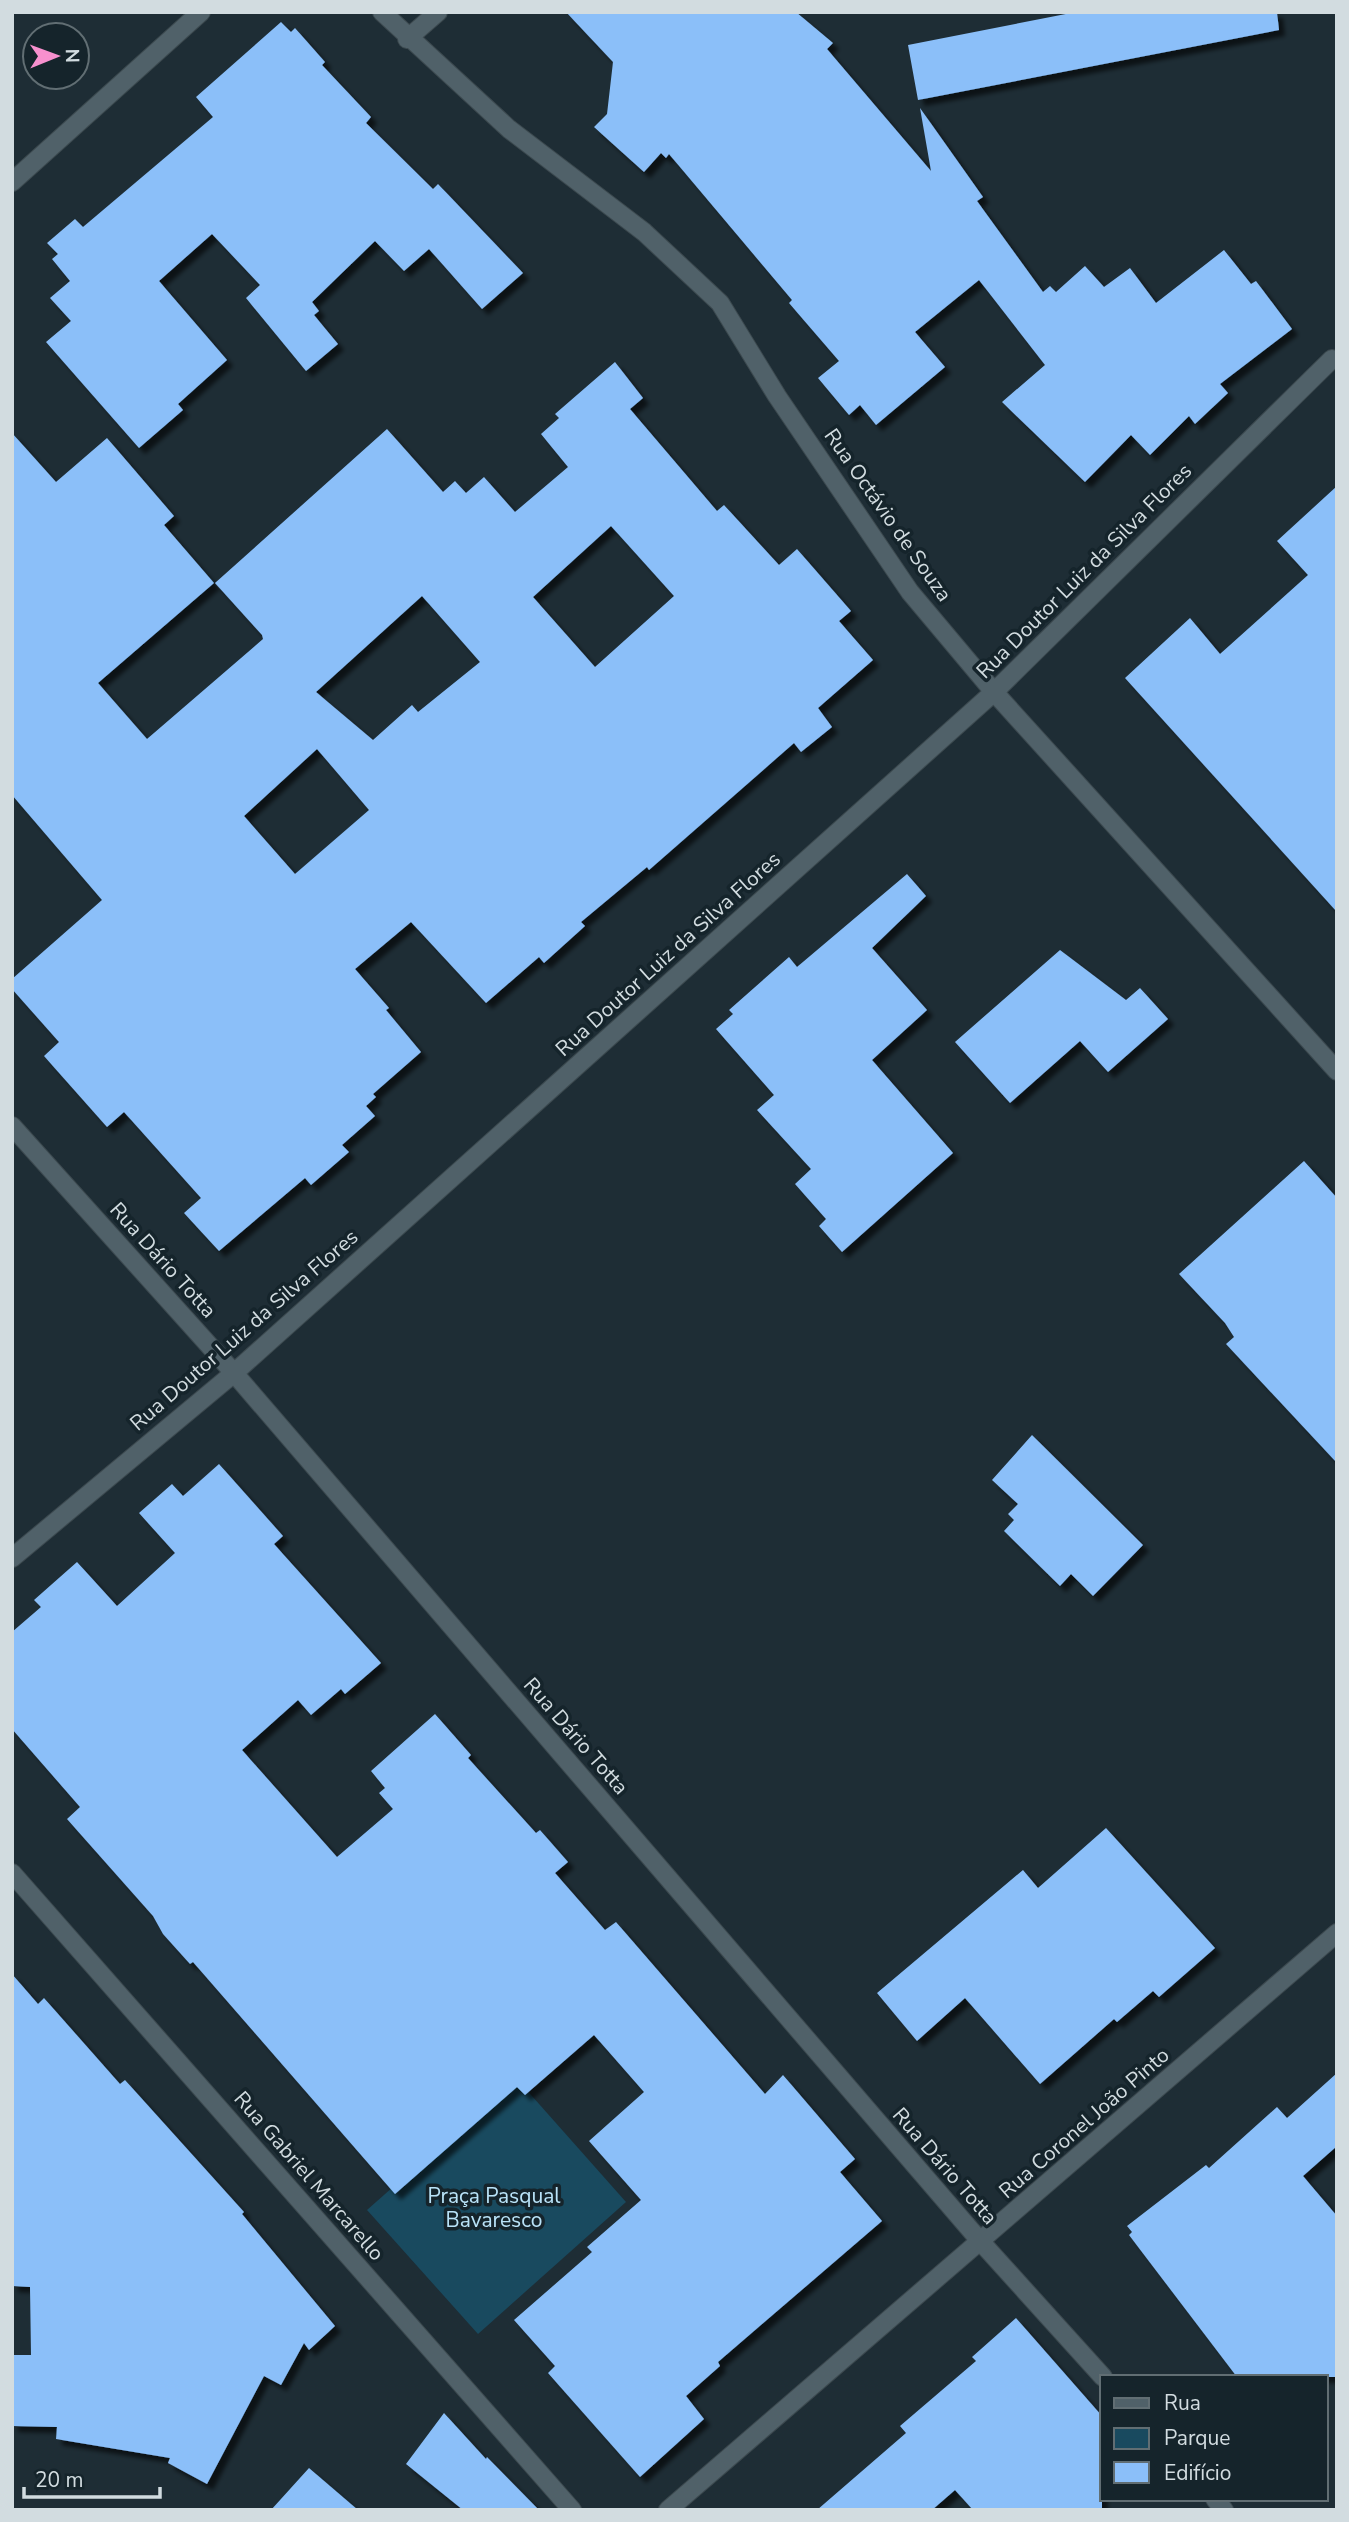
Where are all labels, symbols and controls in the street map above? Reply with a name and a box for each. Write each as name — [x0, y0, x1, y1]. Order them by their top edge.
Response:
north arrow — [21, 21, 91, 91]
text: N — [59, 48, 85, 63]
street label: Rua Octávio de Souza — [818, 423, 958, 607]
street label: Rua Doutor Luiz da Silva Flores — [970, 457, 1198, 685]
street label: Rua Doutor Luiz da Silva Flores — [549, 845, 787, 1063]
street label: Rua Dário Totta — [104, 1196, 222, 1324]
street label: Rua Doutor Luiz da Silva Flores — [124, 1223, 364, 1437]
street label: Rua Dário Totta — [517, 1671, 635, 1801]
street label: Rua Coronel João Pinto — [993, 2041, 1175, 2205]
street label: Rua Gabriel Marcarello — [228, 2085, 390, 2267]
street label: Rua Dário Totta — [886, 2101, 1004, 2231]
park label: Praça Pasqual Bavaresco — [427, 2182, 561, 2234]
legend — [1100, 2375, 1328, 2501]
text: Rua — [1164, 2389, 1201, 2417]
text: Parque — [1164, 2424, 1231, 2452]
scale bar — [24, 2456, 161, 2500]
text: Edifício — [1164, 2459, 1231, 2487]
text: 20 m — [35, 2466, 84, 2494]

